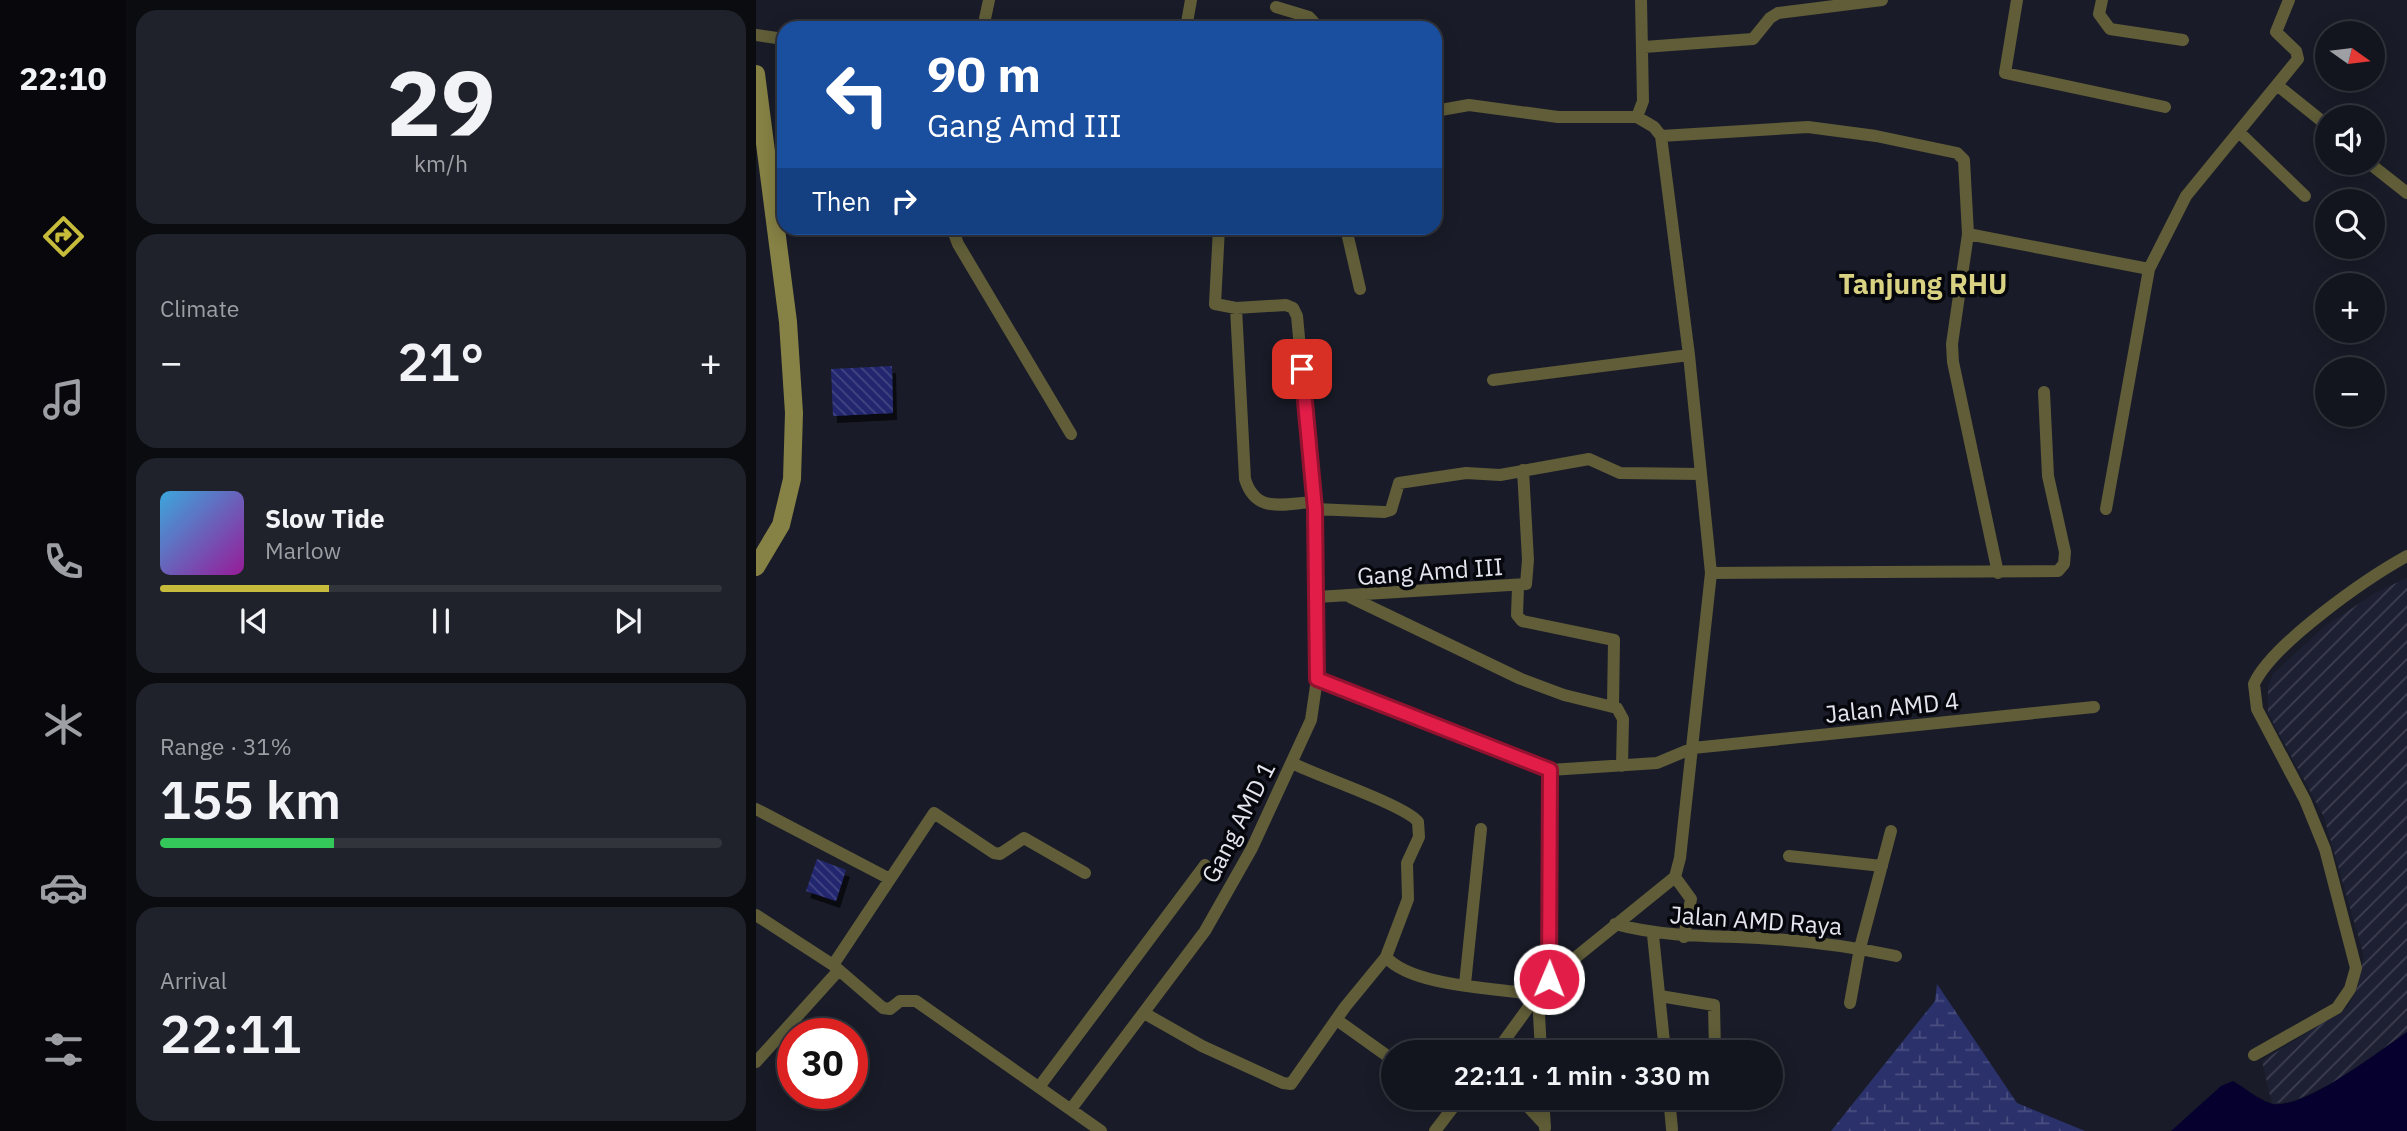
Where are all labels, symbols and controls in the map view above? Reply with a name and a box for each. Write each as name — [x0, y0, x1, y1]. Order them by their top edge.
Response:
north arrow — [2315, 21, 2385, 91]
map controls — [2315, 21, 2385, 427]
text: 90 m — [927, 42, 1041, 105]
text: 29 — [386, 43, 496, 161]
icon: left — [812, 49, 903, 140]
text: 22:10 — [19, 57, 107, 99]
text: Gang Amd III — [927, 104, 1122, 146]
button: sound — [2315, 105, 2385, 175]
text: km/h — [414, 148, 468, 178]
icon: right — [885, 182, 923, 220]
text: Then — [812, 184, 871, 218]
button: search — [2315, 189, 2385, 259]
icon: directions — [39, 212, 88, 261]
district label: Tanjung RHU — [1838, 265, 2008, 302]
button: + — [2315, 273, 2385, 343]
text: Climate — [160, 293, 239, 323]
text: 21° — [398, 328, 484, 395]
text: − — [160, 337, 183, 386]
text: + — [699, 337, 722, 386]
pin — [1272, 339, 1332, 399]
icon: arrive — [1283, 350, 1321, 388]
button: − — [2315, 357, 2385, 427]
icon: music — [39, 375, 88, 424]
text: Slow Tide — [265, 501, 385, 535]
text: Marlow — [265, 535, 341, 565]
icon: phone — [39, 537, 88, 586]
street label: Gang Amd III — [1356, 550, 1504, 592]
icon: previous — [235, 602, 273, 640]
icon: pause — [422, 602, 460, 640]
icon: next — [609, 602, 647, 640]
street label: Jalan AMD 4 — [1823, 684, 1961, 730]
icon: climate — [39, 700, 88, 749]
text: Range · 31% — [160, 731, 292, 761]
street label: Gang AMD 1 — [1194, 756, 1282, 888]
text: 155 km — [160, 766, 341, 833]
icon: car — [39, 863, 88, 912]
street label: Jalan AMD Raya — [1669, 898, 1843, 942]
position arrow — [1512, 942, 1586, 1016]
text: Arrival — [160, 965, 227, 995]
text: 22:11 — [160, 1000, 301, 1067]
speed limit sign: 30 — [777, 1018, 868, 1109]
icon: filters — [39, 1025, 88, 1074]
text: 22:11 · 1 min · 330 m — [1454, 1058, 1710, 1092]

